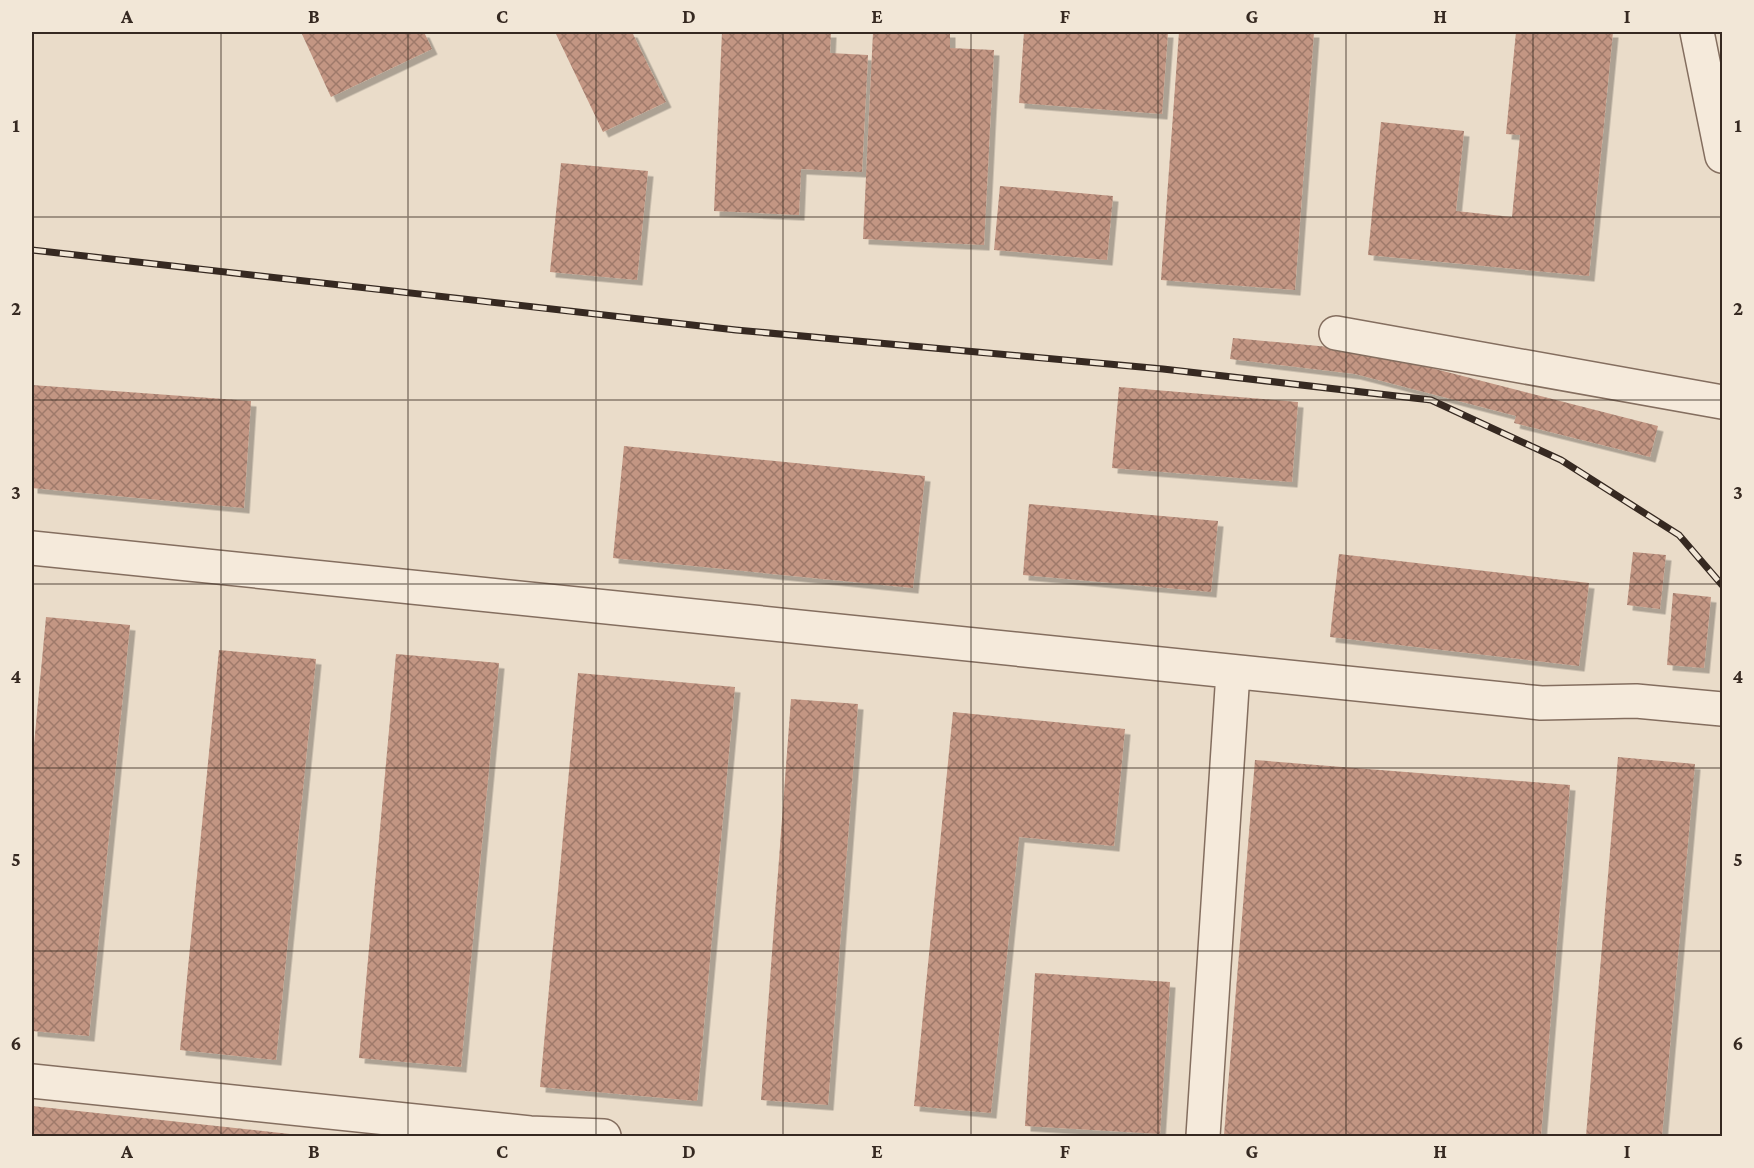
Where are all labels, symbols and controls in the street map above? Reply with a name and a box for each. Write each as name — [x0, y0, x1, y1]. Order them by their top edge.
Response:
text: A — [120, 5, 134, 27]
text: B — [308, 5, 320, 27]
text: C — [496, 5, 508, 27]
text: D — [682, 5, 696, 27]
text: E — [871, 5, 883, 27]
text: F — [1060, 5, 1071, 27]
text: G — [1246, 5, 1259, 27]
text: H — [1433, 5, 1447, 27]
text: I — [1624, 5, 1631, 27]
text: 1 — [12, 114, 20, 136]
text: 1 — [1734, 114, 1742, 136]
text: 2 — [11, 297, 21, 319]
text: 2 — [1733, 297, 1743, 319]
text: 3 — [11, 481, 21, 503]
text: 3 — [1733, 481, 1743, 503]
text: 4 — [11, 665, 22, 687]
text: 4 — [1733, 665, 1744, 687]
text: 5 — [11, 848, 21, 870]
text: 5 — [1733, 848, 1743, 870]
text: 6 — [11, 1032, 21, 1054]
text: 6 — [1733, 1032, 1743, 1054]
text: A — [120, 1140, 134, 1162]
text: B — [308, 1140, 320, 1162]
text: C — [496, 1140, 508, 1162]
text: D — [682, 1140, 696, 1162]
text: E — [871, 1140, 883, 1162]
text: F — [1060, 1140, 1071, 1162]
text: G — [1246, 1140, 1259, 1162]
text: H — [1433, 1140, 1447, 1162]
text: I — [1624, 1140, 1631, 1162]

